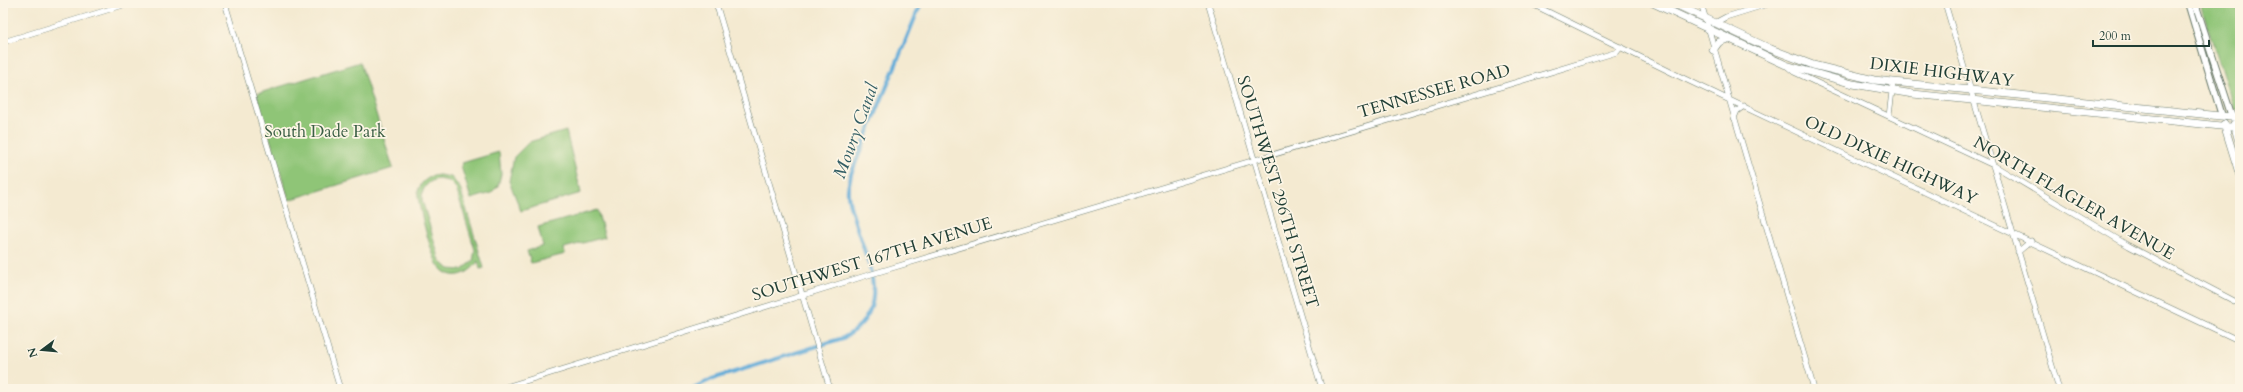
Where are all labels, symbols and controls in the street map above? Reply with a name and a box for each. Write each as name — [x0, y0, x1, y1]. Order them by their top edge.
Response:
scale bar — [2093, 22, 2209, 48]
text: 200 m — [2099, 28, 2132, 44]
street label: DIXIE HIGHWAY — [1869, 52, 2016, 92]
street label: TENNESSEE ROAD — [1355, 58, 1513, 124]
street label: SOUTHWEST 296TH STREET — [1232, 73, 1324, 311]
water label: Mowry Canal — [827, 79, 885, 182]
street label: OLD DIXIE HIGHWAY — [1801, 110, 1982, 210]
park label: South Dade Park — [264, 120, 387, 143]
street label: NORTH FLAGLER AVENUE — [1969, 131, 2179, 265]
street label: SOUTHWEST 167TH AVENUE — [749, 211, 995, 307]
north arrow — [22, 330, 62, 370]
text: N — [24, 346, 41, 359]

